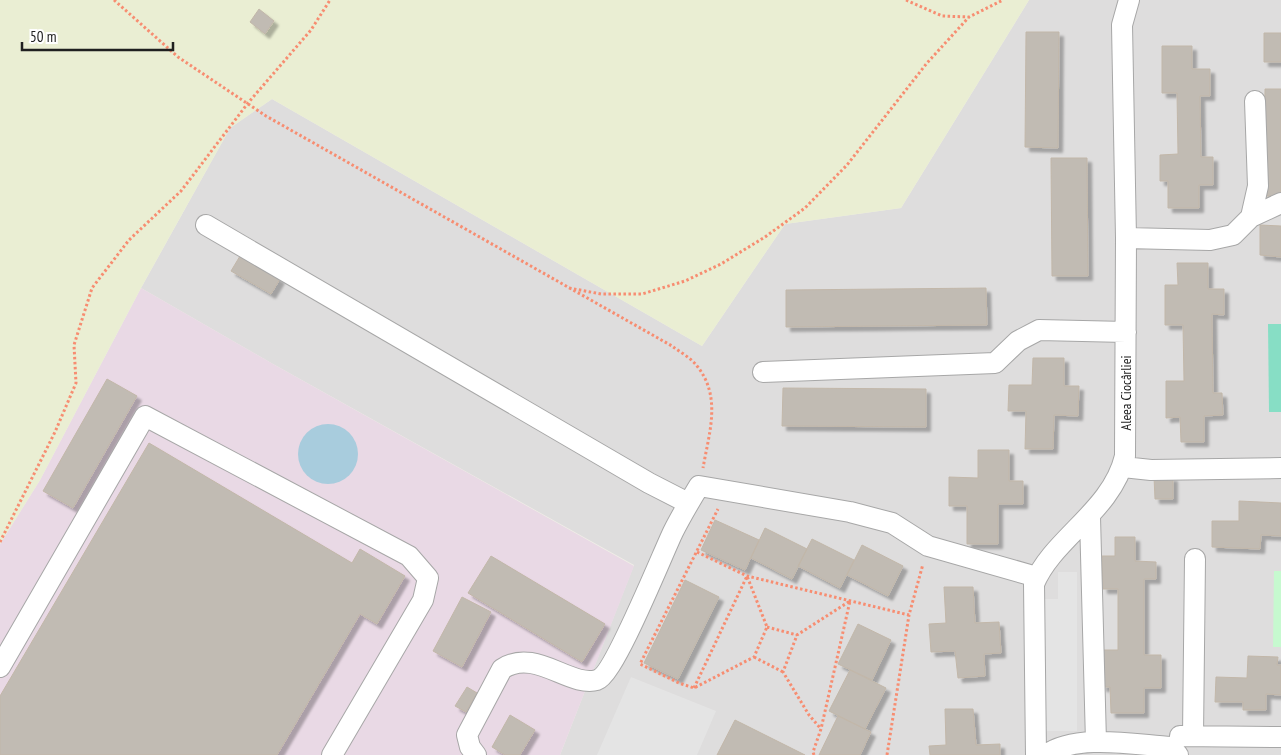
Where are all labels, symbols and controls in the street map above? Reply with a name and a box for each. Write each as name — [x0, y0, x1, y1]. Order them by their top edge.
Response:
scale bar — [22, 20, 174, 52]
text: 50 m — [30, 27, 56, 46]
street label: Aleea Ciocârliei — [1117, 356, 1135, 430]

